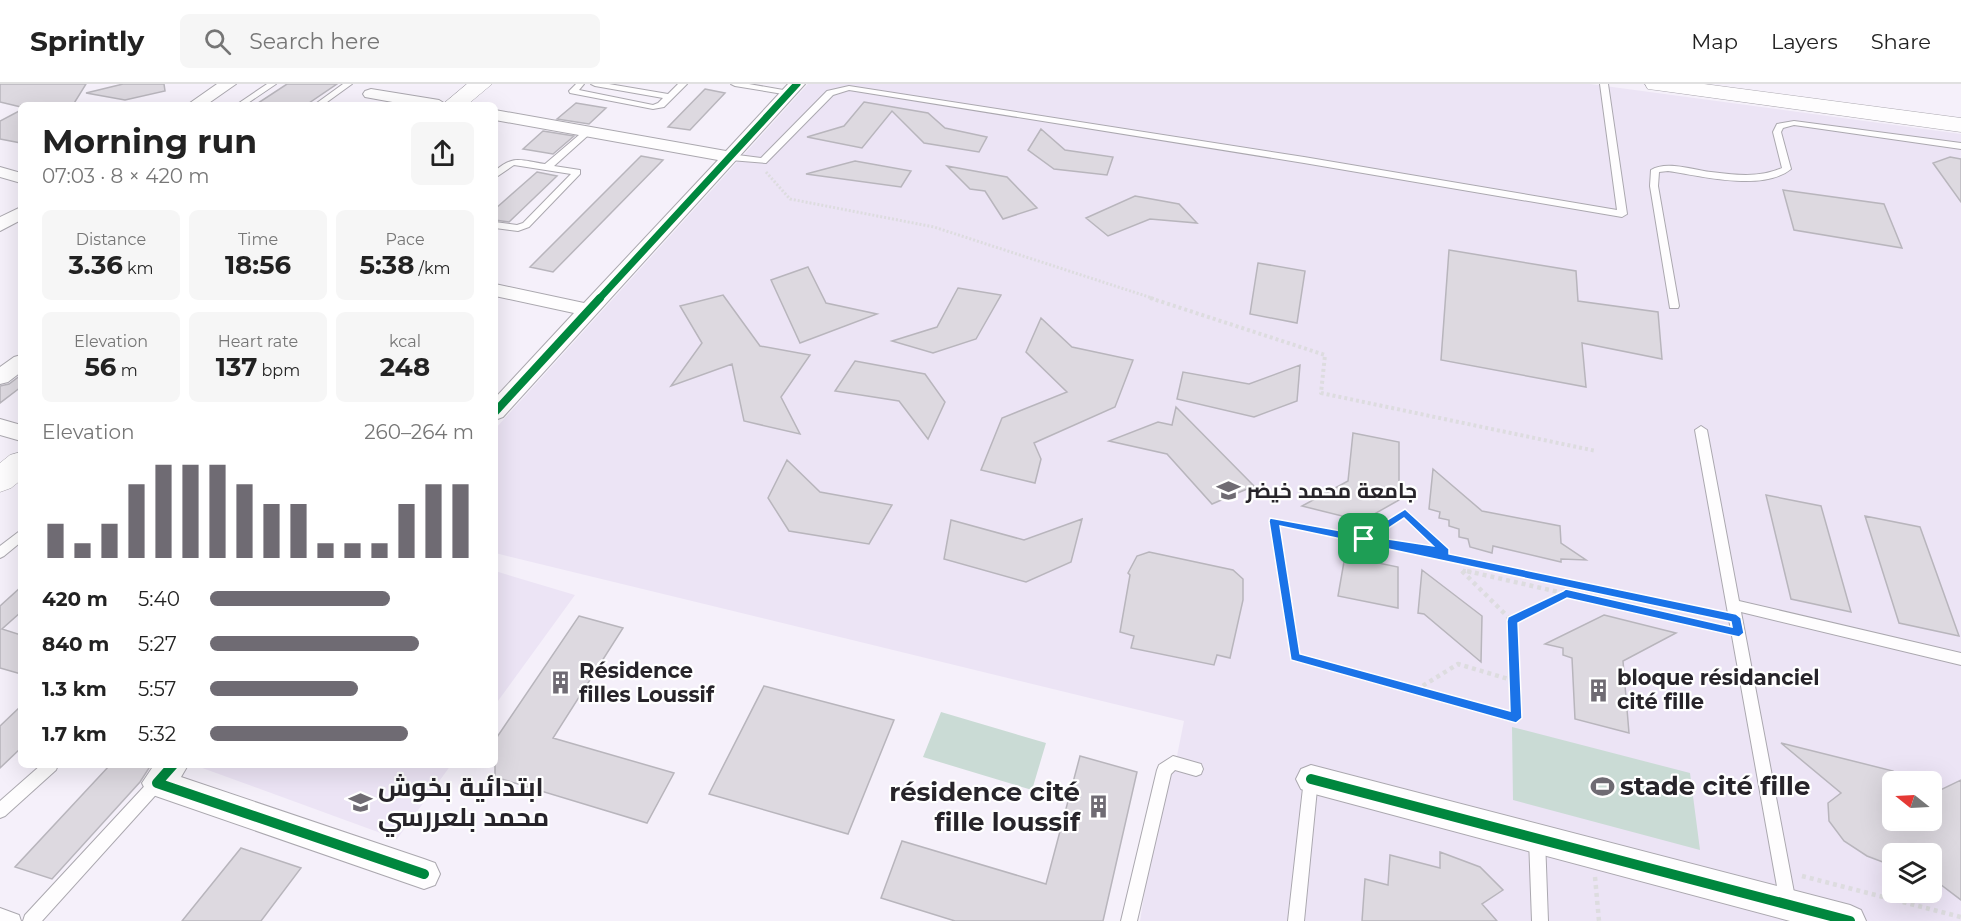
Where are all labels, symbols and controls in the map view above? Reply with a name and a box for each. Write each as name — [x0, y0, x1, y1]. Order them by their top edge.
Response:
search box — [180, 14, 600, 68]
text: Sprintly — [30, 24, 144, 58]
icon: search — [201, 25, 234, 58]
text: Search here — [249, 28, 380, 55]
text: Map — [1691, 29, 1738, 54]
text: Layers — [1771, 29, 1838, 54]
text: Share — [1871, 29, 1931, 54]
text: Morning run — [42, 121, 257, 161]
button: share — [411, 122, 474, 185]
text: 07:03 · 8 × 420 m — [42, 164, 209, 188]
text: Distance — [76, 230, 146, 249]
text: Time — [238, 230, 278, 249]
text: Pace — [385, 230, 425, 249]
text: 3.36 — [68, 249, 123, 281]
text: 18:56 — [225, 249, 291, 281]
text: 5:38 — [360, 249, 414, 281]
text: km — [123, 259, 154, 278]
text: /km — [414, 259, 450, 278]
text: Elevation — [74, 332, 148, 351]
text: Heart rate — [218, 332, 298, 351]
text: kcal — [389, 332, 421, 351]
text: 56 — [84, 351, 116, 383]
text: 137 — [216, 351, 257, 383]
text: 248 — [380, 351, 430, 383]
text: m — [116, 361, 138, 380]
text: bpm — [257, 361, 300, 380]
text: Elevation — [42, 420, 134, 444]
text: 260–264 m — [364, 420, 474, 444]
school or university icon: جامعة محمد خيضر — [1215, 478, 1241, 504]
place label: جامعة محمد خيضر — [1245, 478, 1417, 503]
pin — [1338, 513, 1389, 564]
icon: arrive — [1347, 522, 1380, 555]
text: 420 m — [42, 587, 108, 611]
text: 5:40 — [138, 587, 180, 611]
text: 840 m — [42, 632, 109, 656]
text: 5:27 — [138, 632, 177, 656]
place label: Résidence filles Loussif — [579, 658, 715, 707]
place label: bloque résidanciel cité fille — [1617, 665, 1820, 714]
building icon: Résidence filles Loussif — [548, 670, 574, 696]
text: 1.3 km — [42, 677, 107, 701]
text: 5:57 — [138, 677, 176, 701]
building icon: bloque résidanciel cité fille — [1586, 677, 1612, 703]
text: 1.7 km — [42, 722, 107, 746]
text: 5:32 — [138, 722, 176, 746]
place label: stade cité fille — [1620, 770, 1810, 802]
place label: ابتدائية بخوش محمد بلعررسي — [378, 771, 549, 837]
north arrow — [1882, 771, 1942, 831]
map controls — [1882, 771, 1942, 903]
sports icon: stade cité fille — [1589, 773, 1615, 799]
place label: résidence cité fille loussif — [889, 776, 1081, 838]
school or university icon: ابتدائية بخوش محمد بلعررسي — [347, 789, 373, 815]
building icon: résidence cité fille loussif — [1085, 794, 1111, 820]
button: layers — [1882, 843, 1942, 903]

